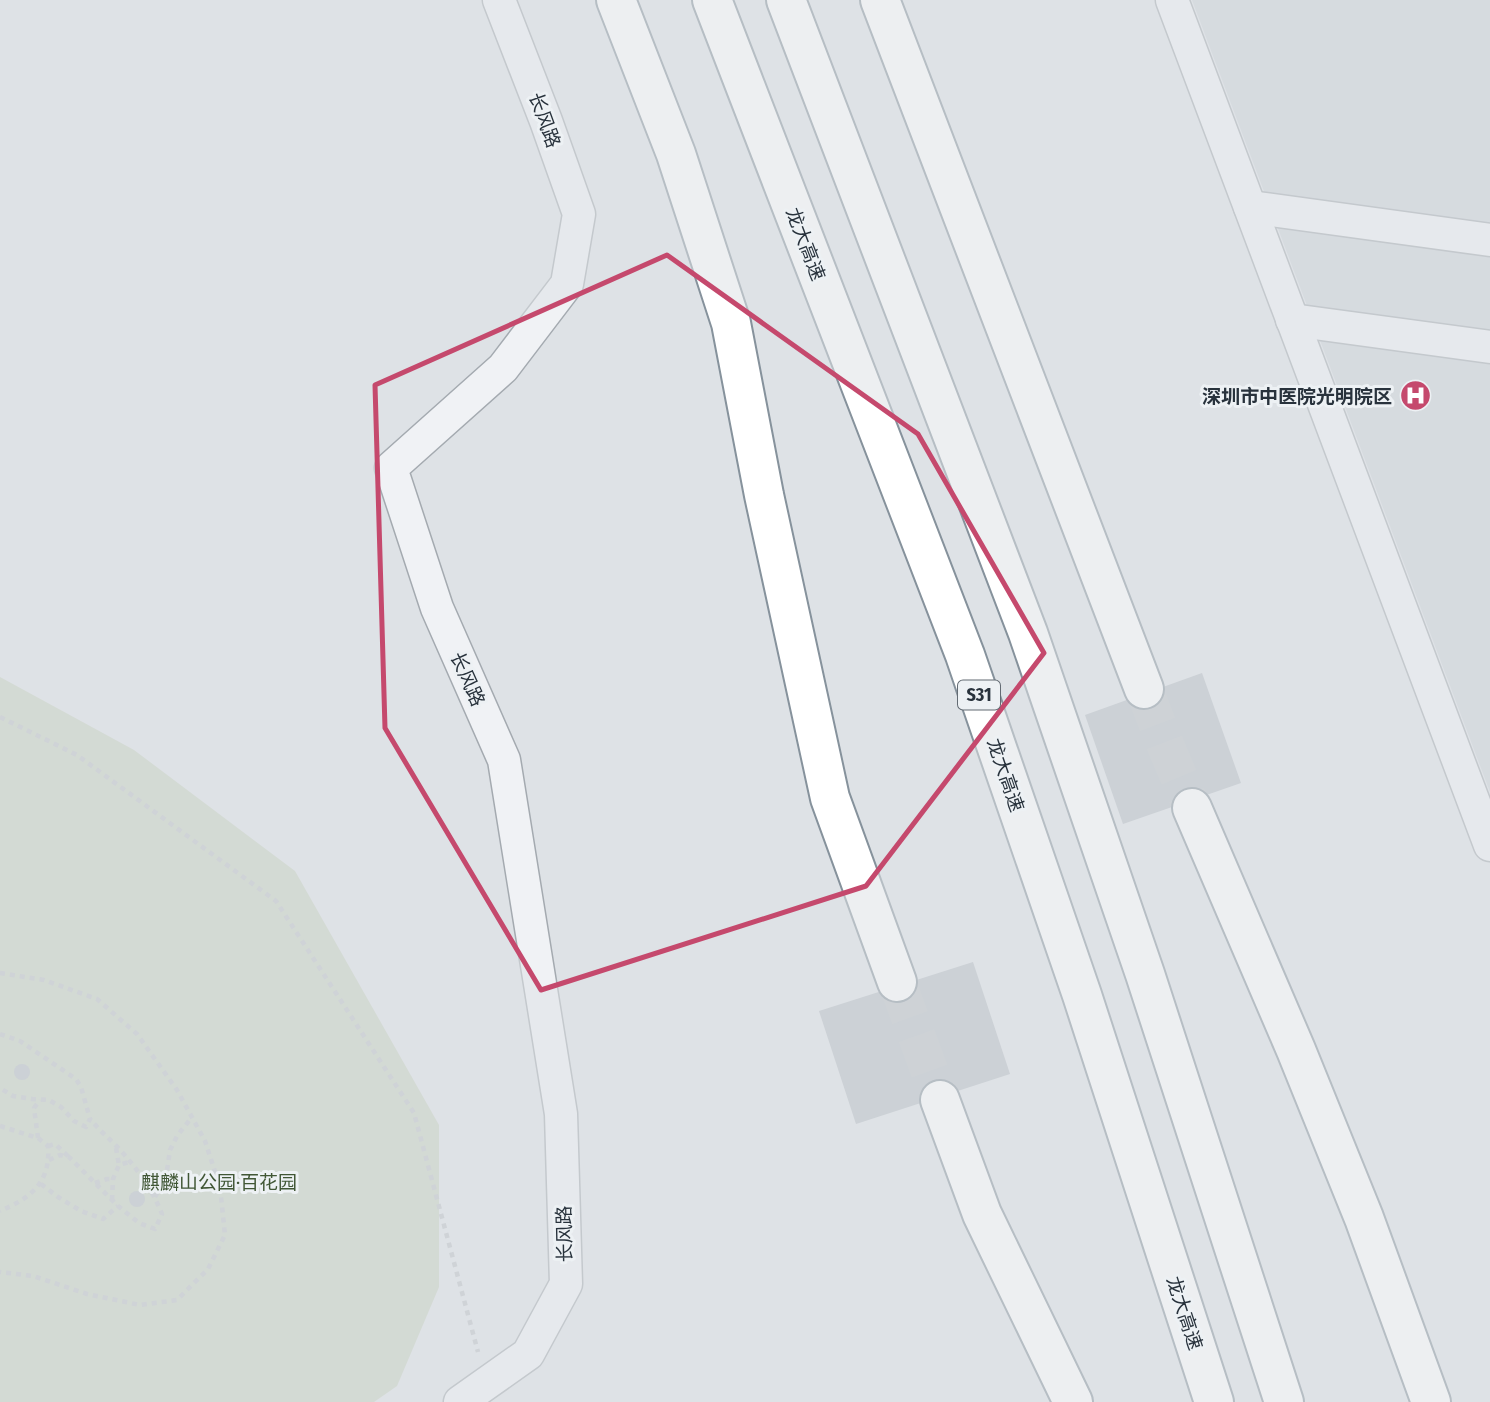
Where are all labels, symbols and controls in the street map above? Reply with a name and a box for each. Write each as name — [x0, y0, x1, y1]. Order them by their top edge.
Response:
street label: 长风路 — [524, 89, 565, 151]
street label: 龙大高速 — [781, 205, 830, 284]
hospital icon: 深圳市中医院光明院区 — [1398, 379, 1432, 413]
place label: 深圳市中医院光明院区 — [1202, 385, 1392, 408]
street label: 长风路 — [445, 648, 490, 710]
road number: S31 — [958, 680, 1000, 710]
street label: 龙大高速 — [982, 735, 1029, 815]
park label: 麒麟山公园·百花园 — [141, 1171, 297, 1194]
street label: 长风路 — [553, 1205, 576, 1263]
street label: 龙大高速 — [1162, 1273, 1207, 1353]

